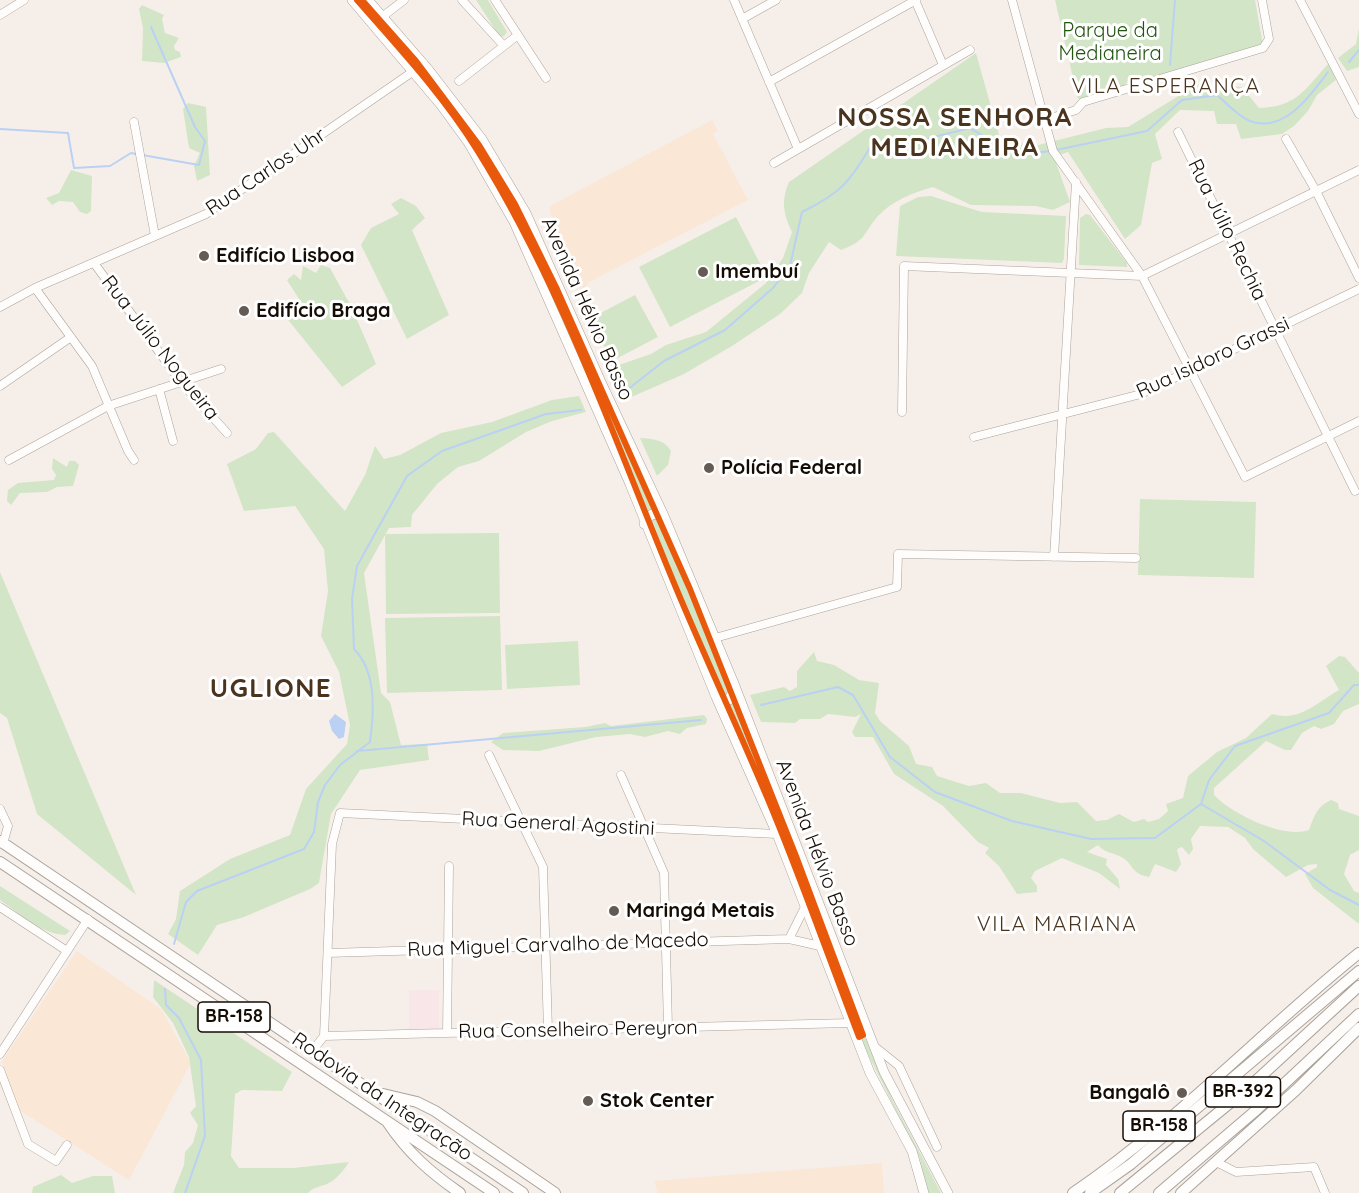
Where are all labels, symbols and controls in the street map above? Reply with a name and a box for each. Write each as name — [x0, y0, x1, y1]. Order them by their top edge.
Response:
park label: Parque da Medianeira — [1058, 19, 1162, 66]
district label: VILA ESPERANÇA — [1071, 74, 1261, 100]
district label: NOSSA SENHORA MEDIANEIRA — [837, 102, 1073, 164]
street label: Rua Carlos Uhr — [201, 123, 331, 221]
street label: Rua Júlio Rechia — [1182, 155, 1272, 305]
street label: Avenida Hélvio Basso — [536, 214, 638, 404]
place label: Edifício Lisboa — [216, 244, 354, 268]
marker: Edifício Lisboa — [197, 249, 211, 263]
place label: Imembuí — [715, 260, 798, 284]
marker: Imembuí — [696, 265, 710, 279]
street label: Rua Júlio Nogueira — [96, 271, 224, 425]
place label: Edifício Braga — [256, 299, 391, 323]
marker: Edifício Braga — [237, 304, 251, 318]
street label: Rua Isidoro Grassi — [1133, 312, 1293, 404]
place label: Polícia Federal — [721, 456, 862, 480]
marker: Polícia Federal — [702, 461, 716, 475]
district label: UGLIONE — [210, 673, 332, 705]
street label: Avenida Hélvio Basso — [770, 756, 864, 950]
street label: Rua General Agostini — [461, 807, 655, 841]
place label: Maringá Metais — [626, 899, 774, 923]
marker: Maringá Metais — [607, 904, 621, 918]
district label: VILA MARIANA — [977, 912, 1137, 938]
street label: Rua Miguel Carvalho de Macedo — [407, 928, 709, 962]
road number: BR-158 — [198, 1002, 270, 1032]
street label: Rua Conselheiro Pereyron — [458, 1016, 698, 1044]
street label: Rodovia da Integração — [287, 1028, 477, 1166]
road number: BR-392 — [1206, 1077, 1280, 1107]
place label: Bangalô — [1089, 1081, 1170, 1105]
marker: Bangalô — [1175, 1086, 1189, 1100]
place label: Stok Center — [600, 1089, 714, 1113]
marker: Stok Center — [581, 1094, 595, 1108]
road number: BR-158 — [1123, 1111, 1195, 1141]

